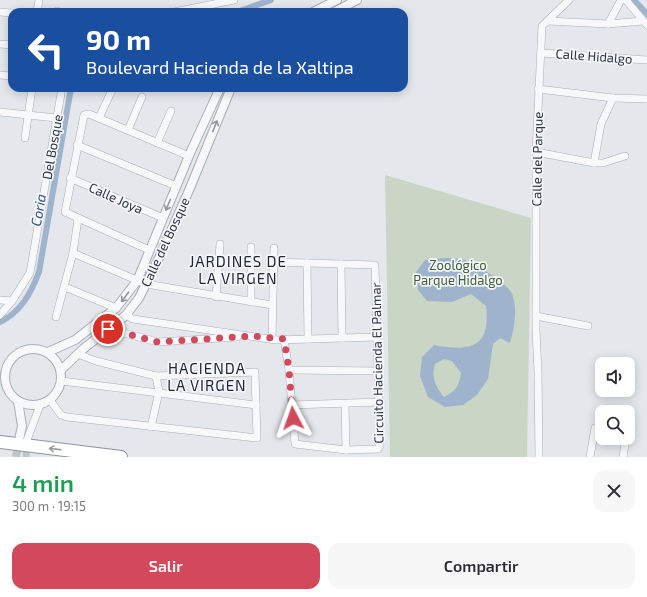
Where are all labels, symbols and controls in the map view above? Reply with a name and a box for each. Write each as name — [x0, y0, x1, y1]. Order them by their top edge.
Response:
text: 90 m — [86, 22, 151, 56]
icon: left — [20, 24, 72, 76]
street label: Calle Hidalgo — [555, 45, 633, 67]
text: Boulevard Hacienda de la Xaltipa — [86, 56, 354, 78]
street label: Calle del Parque — [528, 112, 546, 206]
street label: Del Bosque — [38, 113, 66, 181]
one-way arrow — [212, 121, 220, 133]
street label: Calle Joya — [86, 179, 146, 217]
water label: Coria — [27, 192, 49, 228]
street label: Calle del Bosque — [137, 195, 193, 289]
one-way arrow — [164, 198, 172, 210]
district label: JARDINES DE LA VIRGEN — [189, 252, 287, 287]
park label: Zoológico Parque Hidalgo — [413, 257, 503, 288]
street label: Circuito Hacienda El Palmar — [368, 282, 386, 444]
one-way arrow — [121, 291, 129, 302]
pin — [91, 312, 125, 346]
icon: arrive — [97, 318, 119, 340]
map controls — [595, 357, 635, 445]
button: sound — [595, 357, 635, 397]
district label: HACIENDA LA VIRGEN — [167, 359, 247, 394]
position arrow — [272, 397, 314, 439]
button: search — [595, 405, 635, 445]
one-way arrow — [49, 445, 62, 452]
text: 4 min — [12, 468, 74, 497]
button: close — [593, 470, 635, 512]
text: 300 m · 19:15 — [12, 498, 86, 514]
button: Salir — [12, 543, 320, 589]
button: Compartir — [328, 543, 635, 589]

